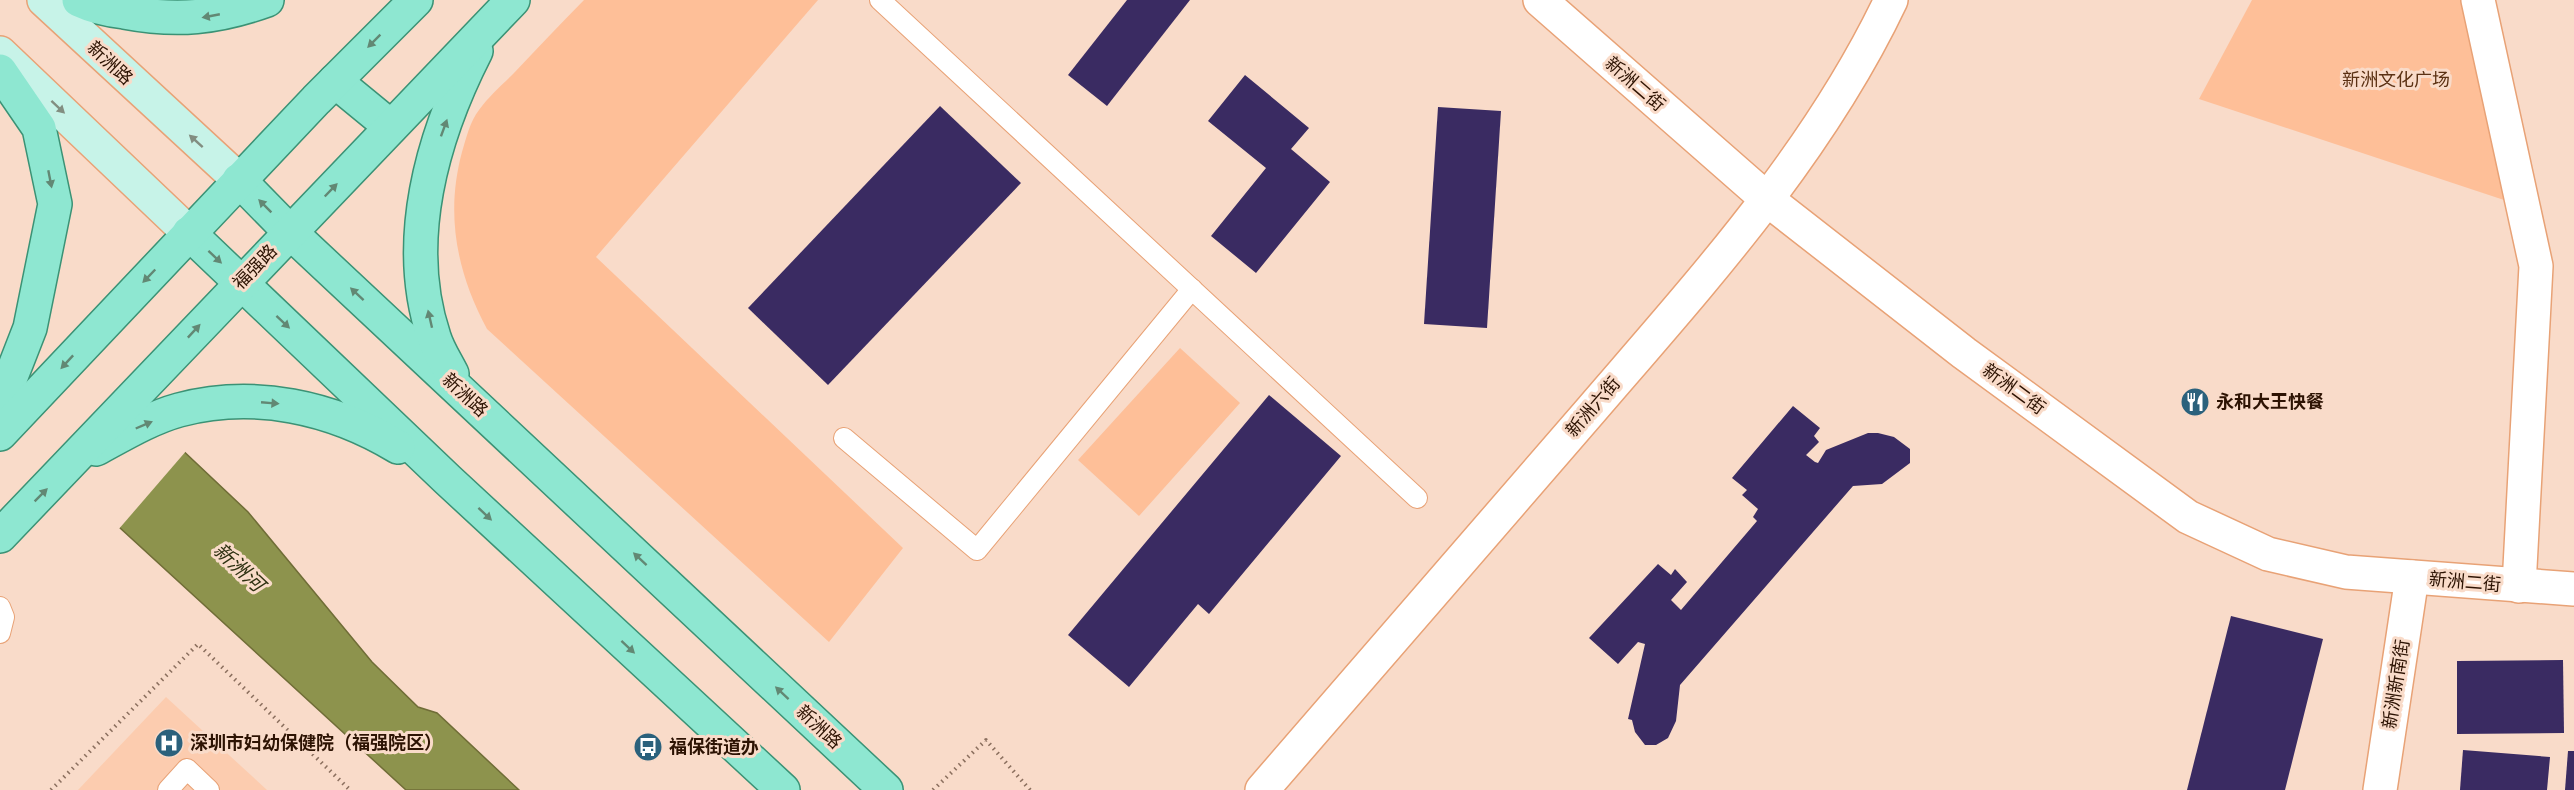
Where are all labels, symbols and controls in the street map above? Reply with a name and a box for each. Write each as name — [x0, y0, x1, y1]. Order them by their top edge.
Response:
one-way arrow — [201, 12, 220, 21]
one-way arrow — [368, 34, 382, 48]
street label: 新洲路 — [83, 36, 138, 89]
street label: 新洲二街 — [1601, 51, 1670, 116]
park label: 新洲文化广场 — [2342, 68, 2450, 91]
one-way arrow — [51, 100, 65, 114]
one-way arrow — [439, 119, 449, 137]
one-way arrow — [189, 135, 204, 148]
one-way arrow — [46, 170, 55, 189]
one-way arrow — [323, 183, 337, 197]
one-way arrow — [257, 199, 272, 213]
street label: 福强路 — [228, 239, 282, 294]
one-way arrow — [208, 250, 222, 264]
one-way arrow — [142, 268, 156, 282]
one-way arrow — [350, 288, 365, 301]
one-way arrow — [424, 310, 434, 328]
one-way arrow — [276, 315, 291, 329]
one-way arrow — [187, 325, 201, 339]
one-way arrow — [61, 354, 74, 369]
street label: 新洲二街 — [1978, 358, 2050, 419]
street label: 新洲路 — [438, 368, 493, 421]
street label: 新洲六街 — [1560, 372, 1625, 441]
restaurant icon: 永和大王快餐 — [2179, 386, 2211, 418]
place label: 永和大王快餐 — [2216, 390, 2324, 413]
one-way arrow — [261, 398, 280, 408]
one-way arrow — [135, 420, 153, 429]
one-way arrow — [34, 488, 48, 502]
one-way arrow — [478, 507, 492, 521]
water label: 新洲河 — [208, 537, 273, 600]
one-way arrow — [633, 553, 648, 566]
street label: 新洲二街 — [2428, 567, 2502, 596]
street label: 新洲新南街 — [2377, 638, 2414, 730]
one-way arrow — [621, 640, 636, 654]
one-way arrow — [776, 686, 790, 700]
street label: 新洲路 — [792, 700, 847, 753]
hospital icon: 深圳市妇幼保健院（福强院区） — [153, 727, 185, 759]
place label: 深圳市妇幼保健院（福强院区） — [190, 731, 442, 754]
bus stop icon: 福保街道办 — [632, 731, 664, 763]
place label: 福保街道办 — [669, 735, 759, 758]

